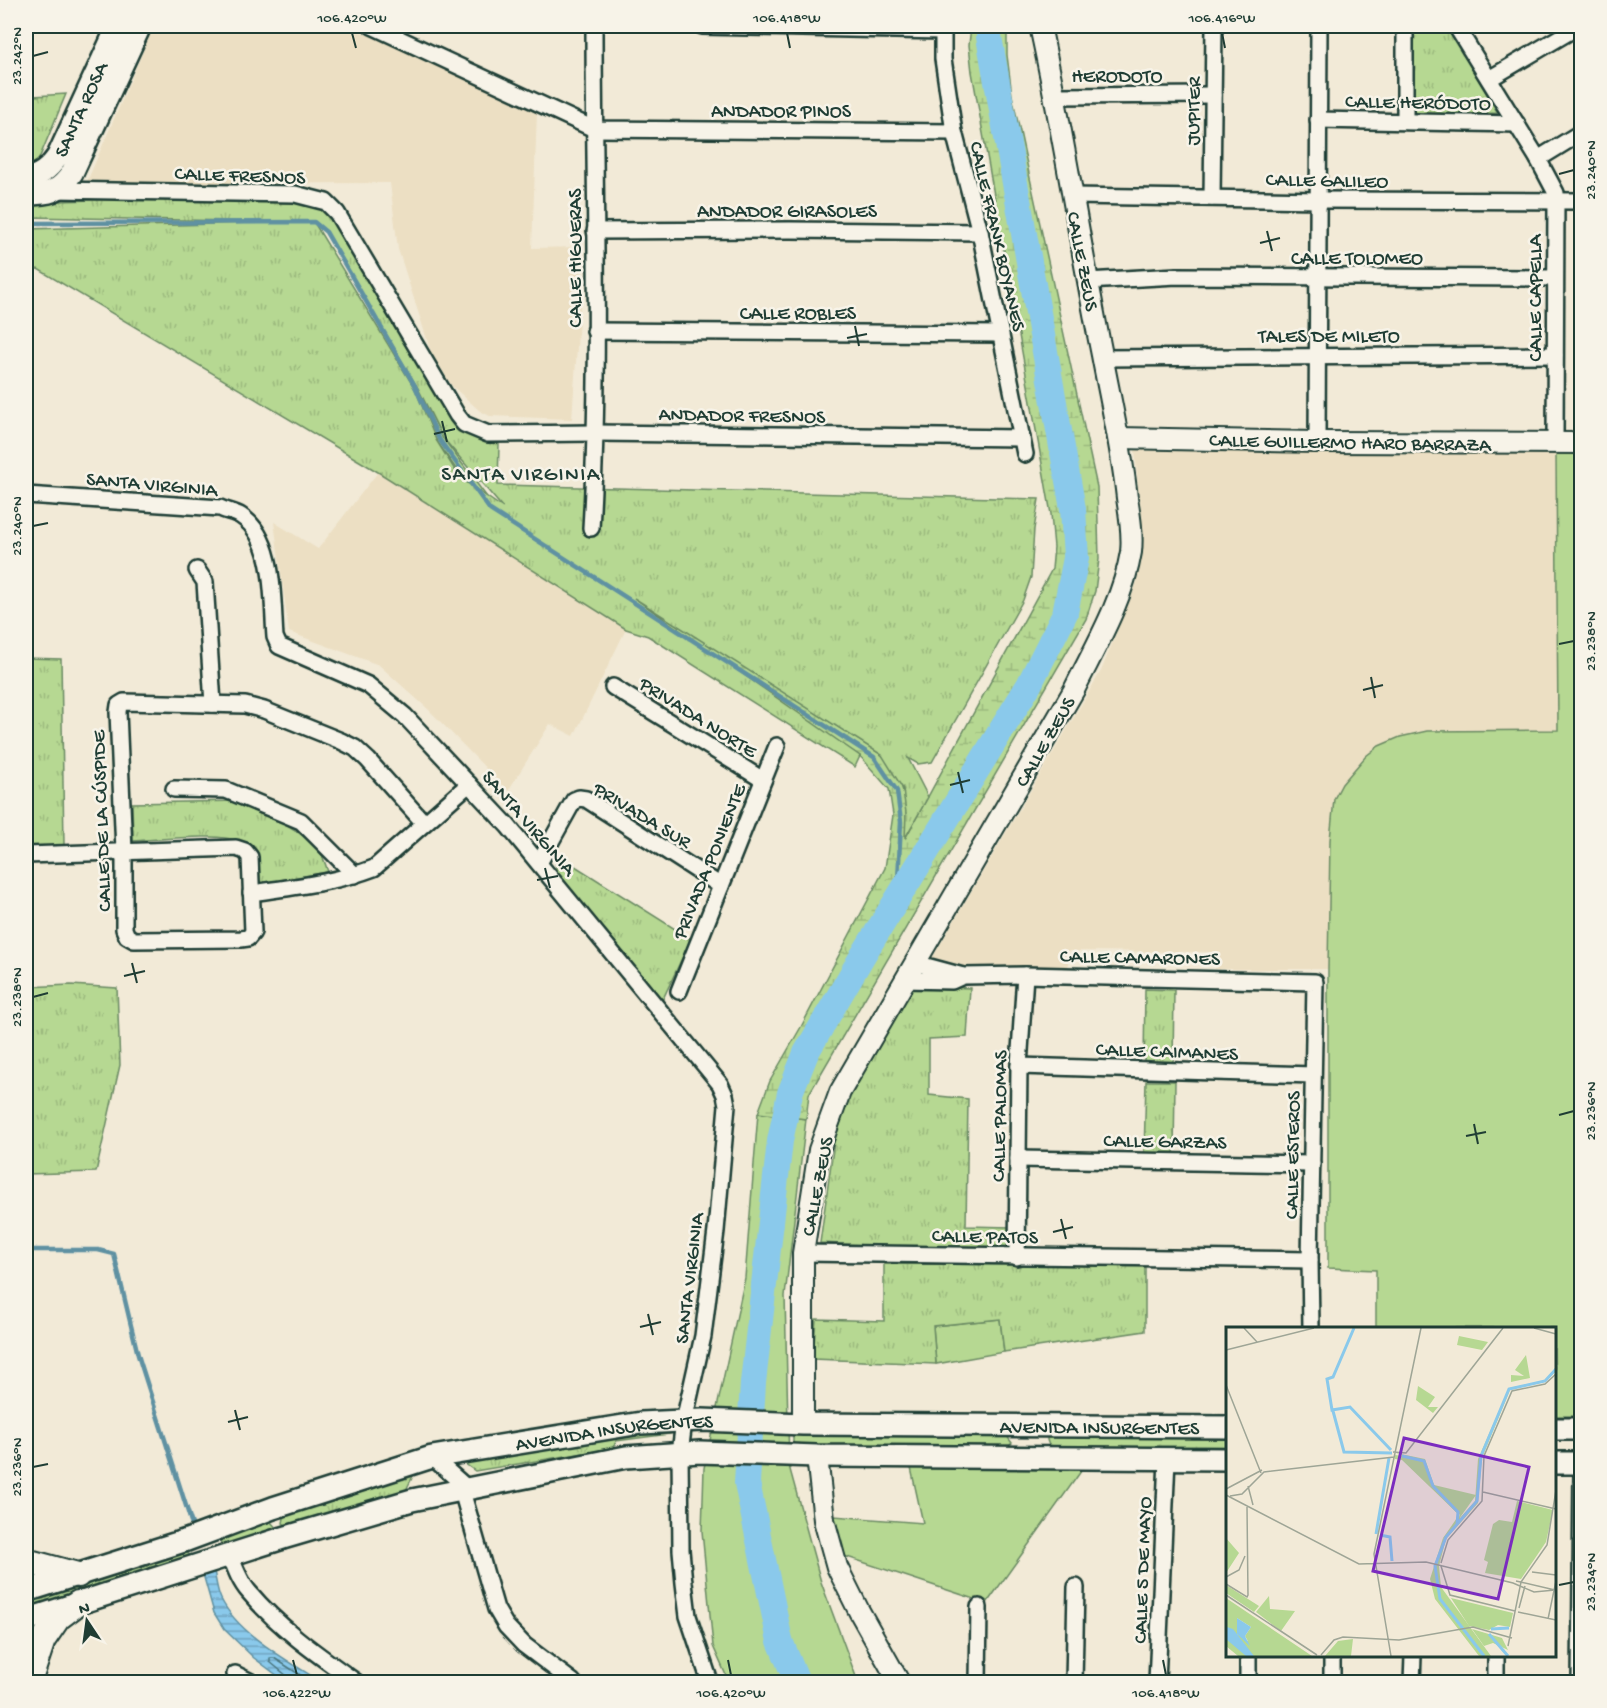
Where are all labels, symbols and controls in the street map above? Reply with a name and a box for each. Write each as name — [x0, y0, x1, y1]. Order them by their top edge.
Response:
text: 106.420°W — [316, 10, 387, 28]
text: 106.418°W — [752, 10, 821, 28]
text: 106.416°W — [1187, 10, 1256, 28]
text: 23.242°N — [9, 27, 27, 85]
street label: SANTA ROSA — [51, 58, 115, 162]
street label: HERODOTO — [1071, 67, 1163, 90]
street label: JUPITER — [1183, 75, 1208, 146]
street label: CALLE HERÓDOTO — [1345, 92, 1491, 117]
street label: ANDADOR PINOS — [711, 102, 852, 125]
street label: CALLE FRANK BOYANES — [963, 140, 1029, 335]
text: 23.240°N — [1583, 140, 1601, 200]
street label: CALLE FRESNOS — [174, 164, 307, 191]
street label: CALLE GALILEO — [1265, 170, 1389, 195]
street label: CALLE HIGUERAS — [566, 188, 589, 327]
street label: ANDADOR GIRASOLES — [697, 202, 878, 225]
street label: CALLE ZEUS — [1060, 210, 1102, 314]
street label: CALLE CAPELLA — [1526, 233, 1549, 362]
street label: CALLE TOLOMEO — [1291, 249, 1423, 272]
street label: CALLE ROBLES — [740, 304, 857, 327]
street label: TALES DE MILETO — [1257, 327, 1400, 350]
street label: ANDADOR FRESNOS — [658, 405, 826, 430]
street label: CALLE GUILLERMO HARO BARRAZA — [1209, 431, 1492, 458]
district label: SANTA VIRGINIA — [441, 464, 601, 489]
street label: SANTA VIRGINIA — [85, 469, 220, 504]
text: 23.240°N — [9, 496, 27, 556]
text: 23.238°N — [1583, 611, 1601, 671]
street label: PRIVADA NORTE — [633, 673, 762, 765]
street label: CALLE ZEUS — [1012, 693, 1083, 792]
street label: CALLE DE LA CÚSPIDE — [88, 728, 118, 912]
street label: SANTA VIRGINIA — [475, 767, 580, 882]
street label: PRIVADA SUR — [587, 778, 696, 856]
street label: PRIVADA PONIENTE — [669, 780, 753, 944]
street label: CALLE CAMARONES — [1060, 947, 1221, 972]
text: 23.238°N — [9, 967, 27, 1027]
street label: CALLE CAIMANES — [1095, 1040, 1239, 1068]
street label: CALLE PALOMAS — [989, 1049, 1014, 1182]
text: 23.236°N — [1583, 1081, 1601, 1141]
street label: CALLE ESTEROS — [1282, 1090, 1307, 1219]
street label: CALLE GARZAS — [1103, 1131, 1228, 1156]
street label: CALLE ZEUS — [799, 1134, 840, 1238]
street label: SANTA VIRGINIA — [672, 1210, 711, 1345]
street label: CALLE PATOS — [932, 1226, 1039, 1251]
inset map — [1226, 1327, 1556, 1657]
street label: AVENIDA INSURGENTES — [514, 1412, 714, 1458]
street label: AVENIDA INSURGENTES — [1000, 1417, 1200, 1442]
text: 23.236°N — [9, 1437, 27, 1497]
street label: CALLE 5 DE MAYO — [1130, 1496, 1159, 1644]
text: 23.234°N — [1583, 1552, 1601, 1611]
north arrow — [57, 1591, 117, 1651]
text: N — [77, 1599, 92, 1620]
text: 106.422°W — [262, 1685, 331, 1703]
text: 106.420°W — [695, 1685, 766, 1703]
text: 106.418°W — [1131, 1685, 1200, 1703]

